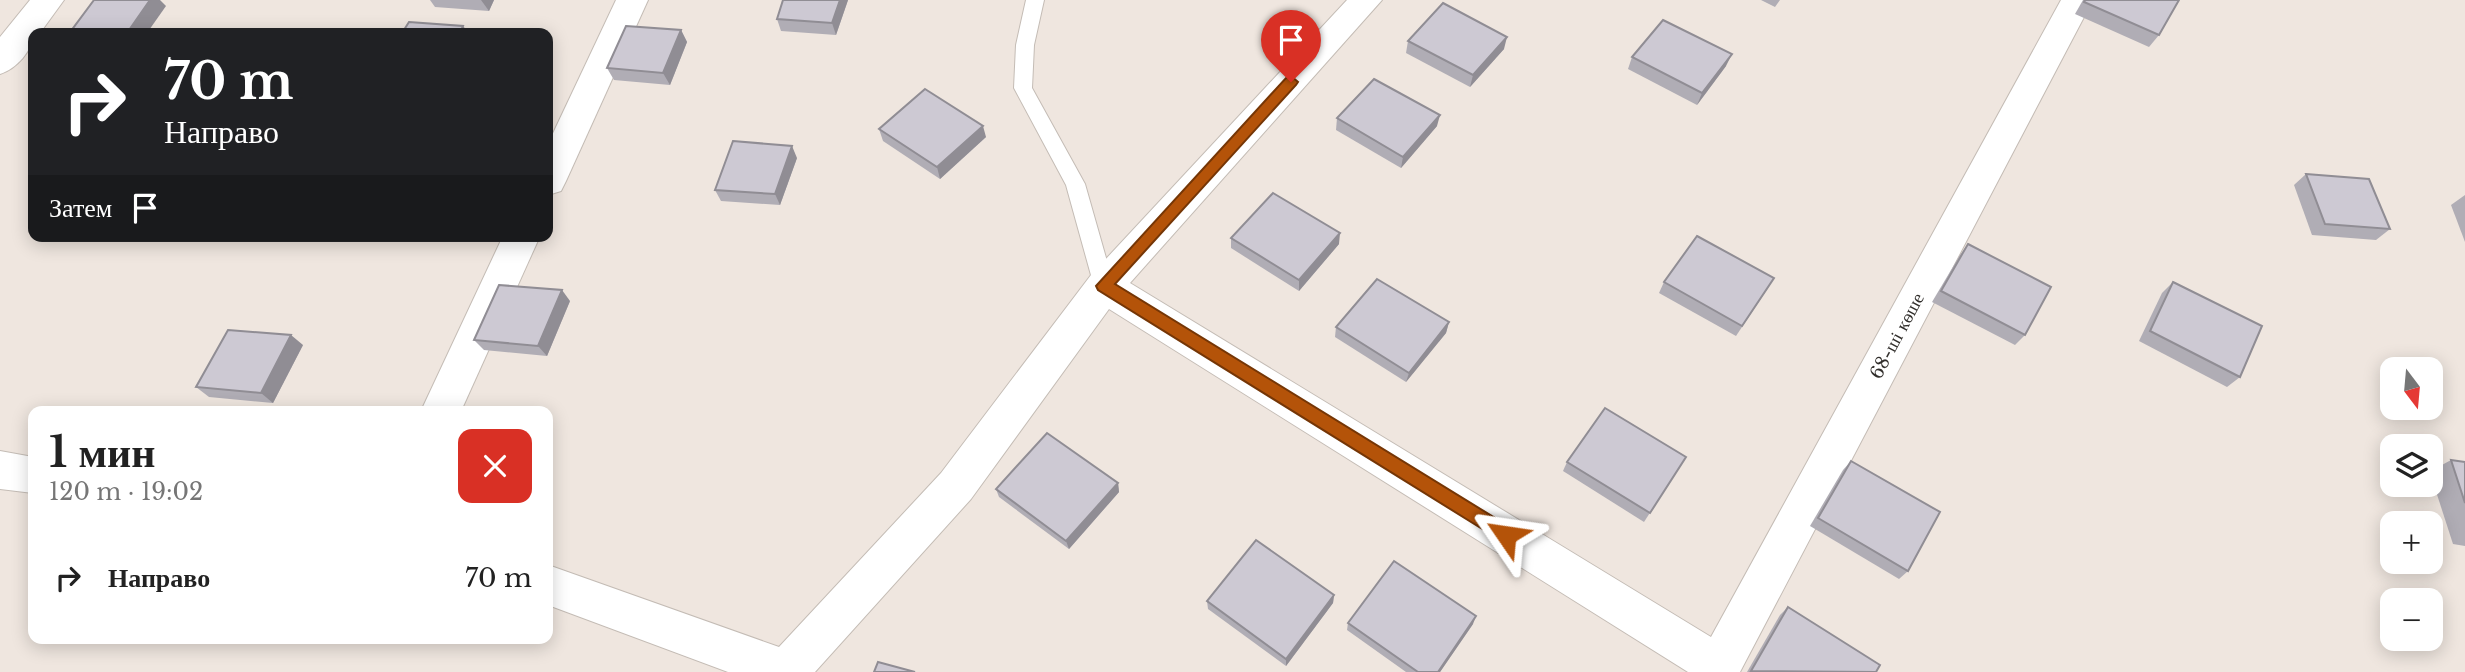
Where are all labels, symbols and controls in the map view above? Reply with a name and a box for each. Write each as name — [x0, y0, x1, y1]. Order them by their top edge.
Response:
pin — [1261, 10, 1321, 82]
icon: arrive — [1272, 21, 1310, 59]
text: 70 m — [164, 51, 294, 112]
icon: right — [49, 56, 140, 147]
text: Направо — [164, 112, 279, 152]
icon: arrive — [126, 189, 164, 227]
text: Затем — [49, 192, 112, 224]
street label: 68-ші көше — [1865, 289, 1929, 383]
north arrow — [2380, 357, 2443, 420]
map controls — [2380, 357, 2443, 651]
text: 1 мин — [49, 426, 156, 478]
button: close — [458, 429, 532, 503]
button: layers — [2380, 434, 2443, 497]
text: 120 m · 19:02 — [49, 478, 203, 506]
position arrow — [1469, 498, 1543, 572]
button: + — [2380, 511, 2443, 574]
icon: right — [49, 559, 87, 597]
text: Направо — [108, 562, 210, 594]
text: 70 m — [465, 562, 532, 594]
button: − — [2380, 588, 2443, 651]

